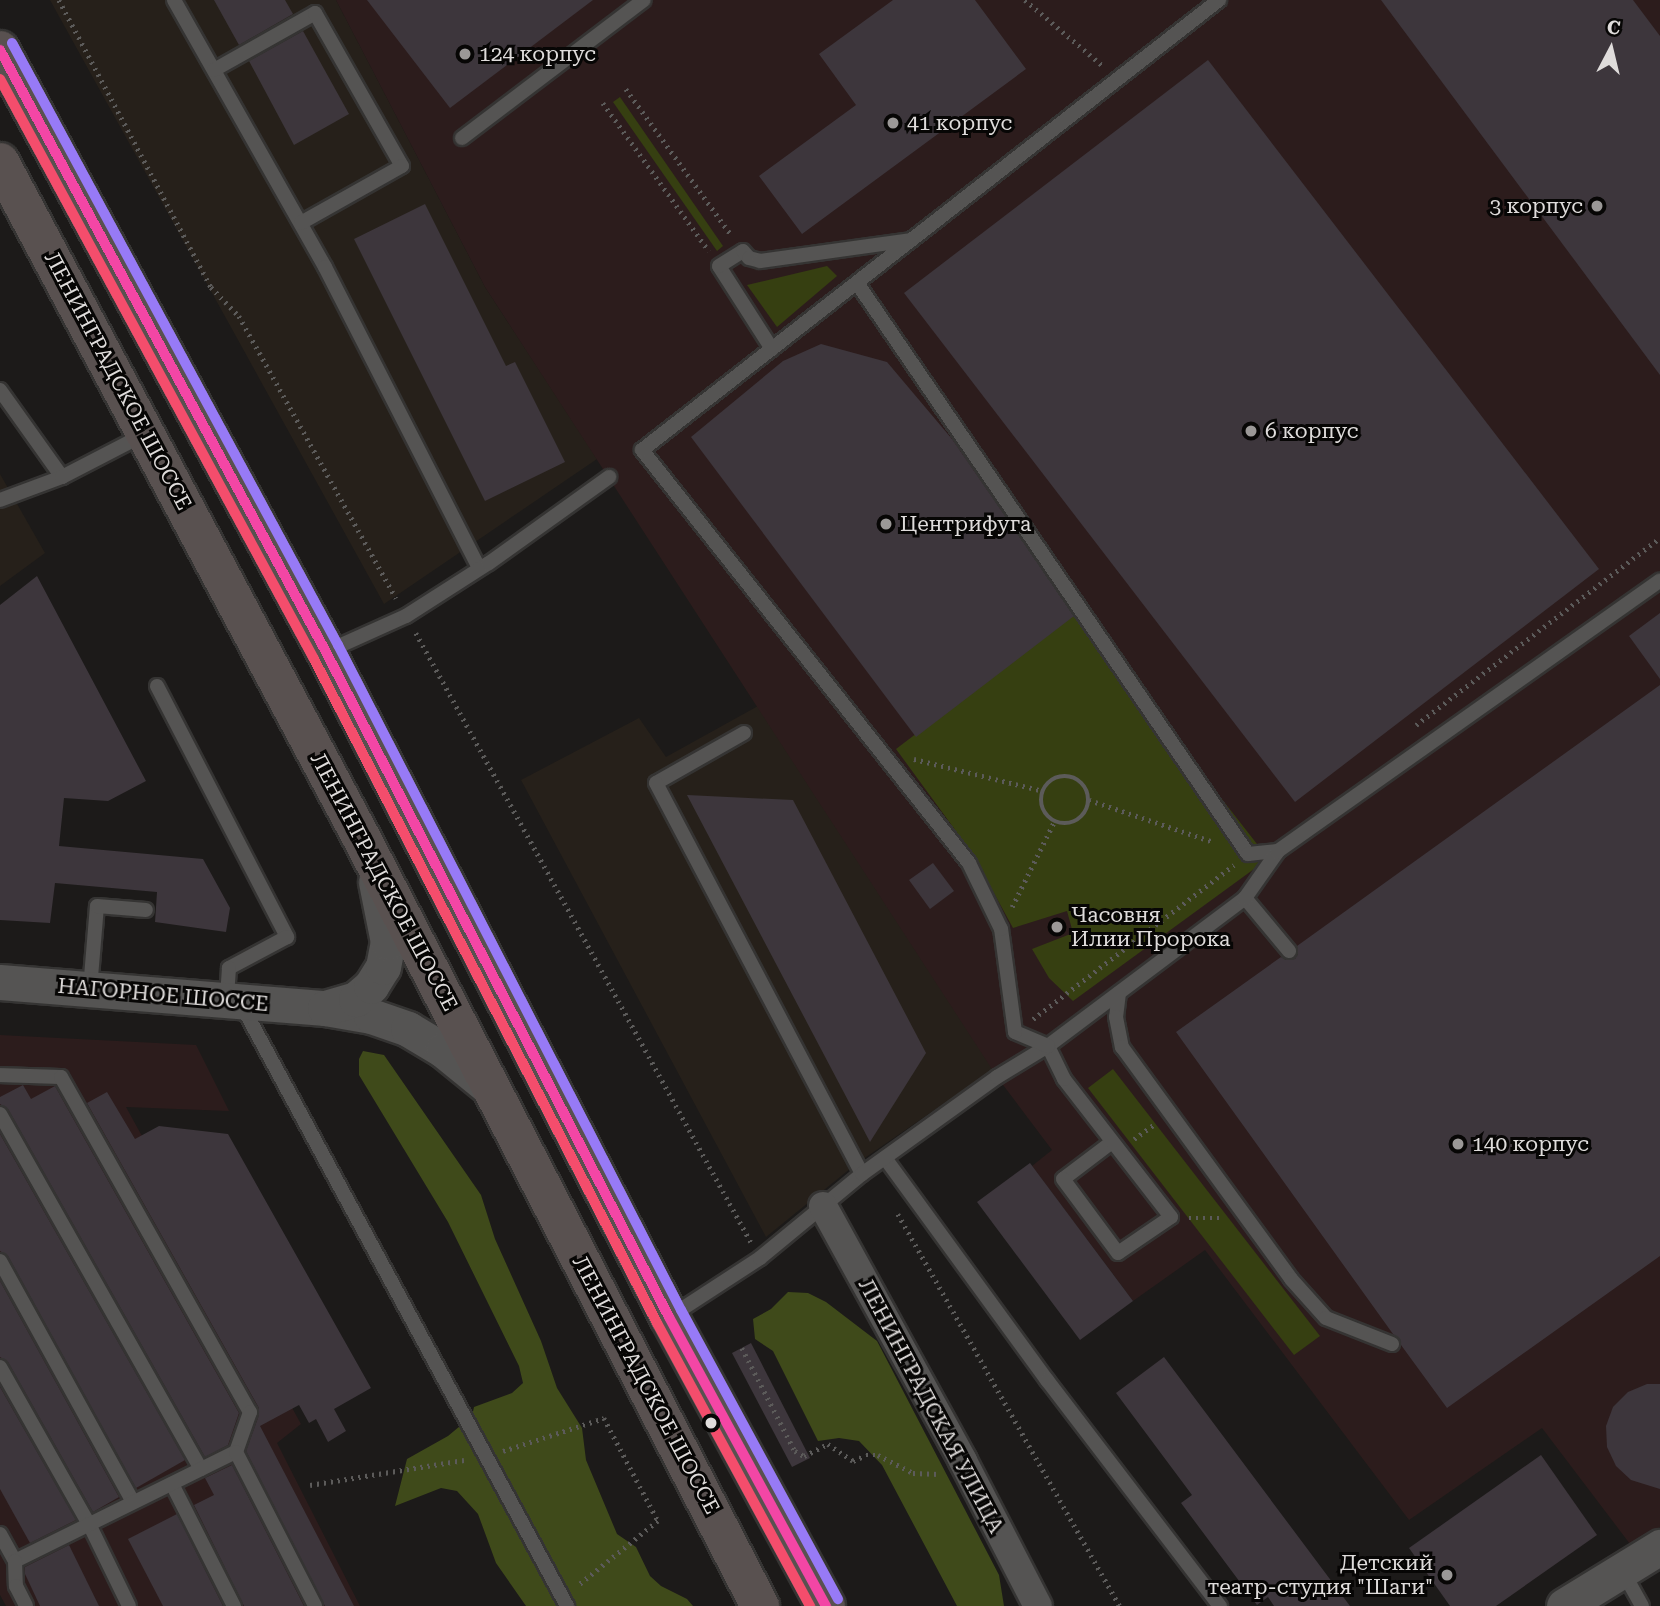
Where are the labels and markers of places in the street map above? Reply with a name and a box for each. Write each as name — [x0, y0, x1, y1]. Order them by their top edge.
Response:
place label: 124 корпус — [479, 41, 596, 67]
marker: 124 корпус — [457, 46, 473, 62]
place label: 41 корпус — [907, 110, 1012, 136]
marker: 41 корпус — [885, 115, 901, 131]
place label: 3 корпус — [1489, 193, 1583, 219]
marker: 3 корпус — [1589, 198, 1605, 214]
place label: 6 корпус — [1265, 418, 1359, 444]
marker: 6 корпус — [1243, 423, 1259, 439]
place label: Центрифуга — [900, 511, 1031, 537]
marker: Центрифуга — [878, 516, 894, 532]
place label: Часовня Илии Пророка — [1071, 902, 1230, 952]
marker: Часовня Илии Пророка — [1049, 919, 1065, 935]
place label: 140 корпус — [1472, 1131, 1589, 1157]
marker: 140 корпус — [1450, 1136, 1466, 1152]
unlabelled marker — [704, 1416, 718, 1430]
place label: Детский театр-студия "Шаги" — [1208, 1550, 1433, 1600]
marker: Детский театр-студия "Шаги" — [1439, 1567, 1455, 1583]

